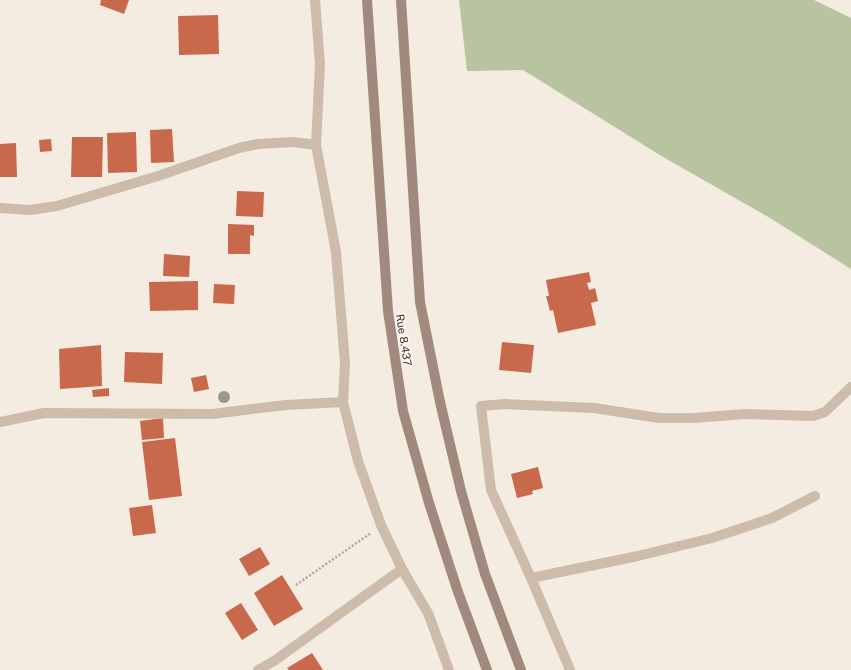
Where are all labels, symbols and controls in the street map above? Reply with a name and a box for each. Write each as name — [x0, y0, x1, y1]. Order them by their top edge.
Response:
street label: Rue 8.437 — [394, 313, 414, 367]

